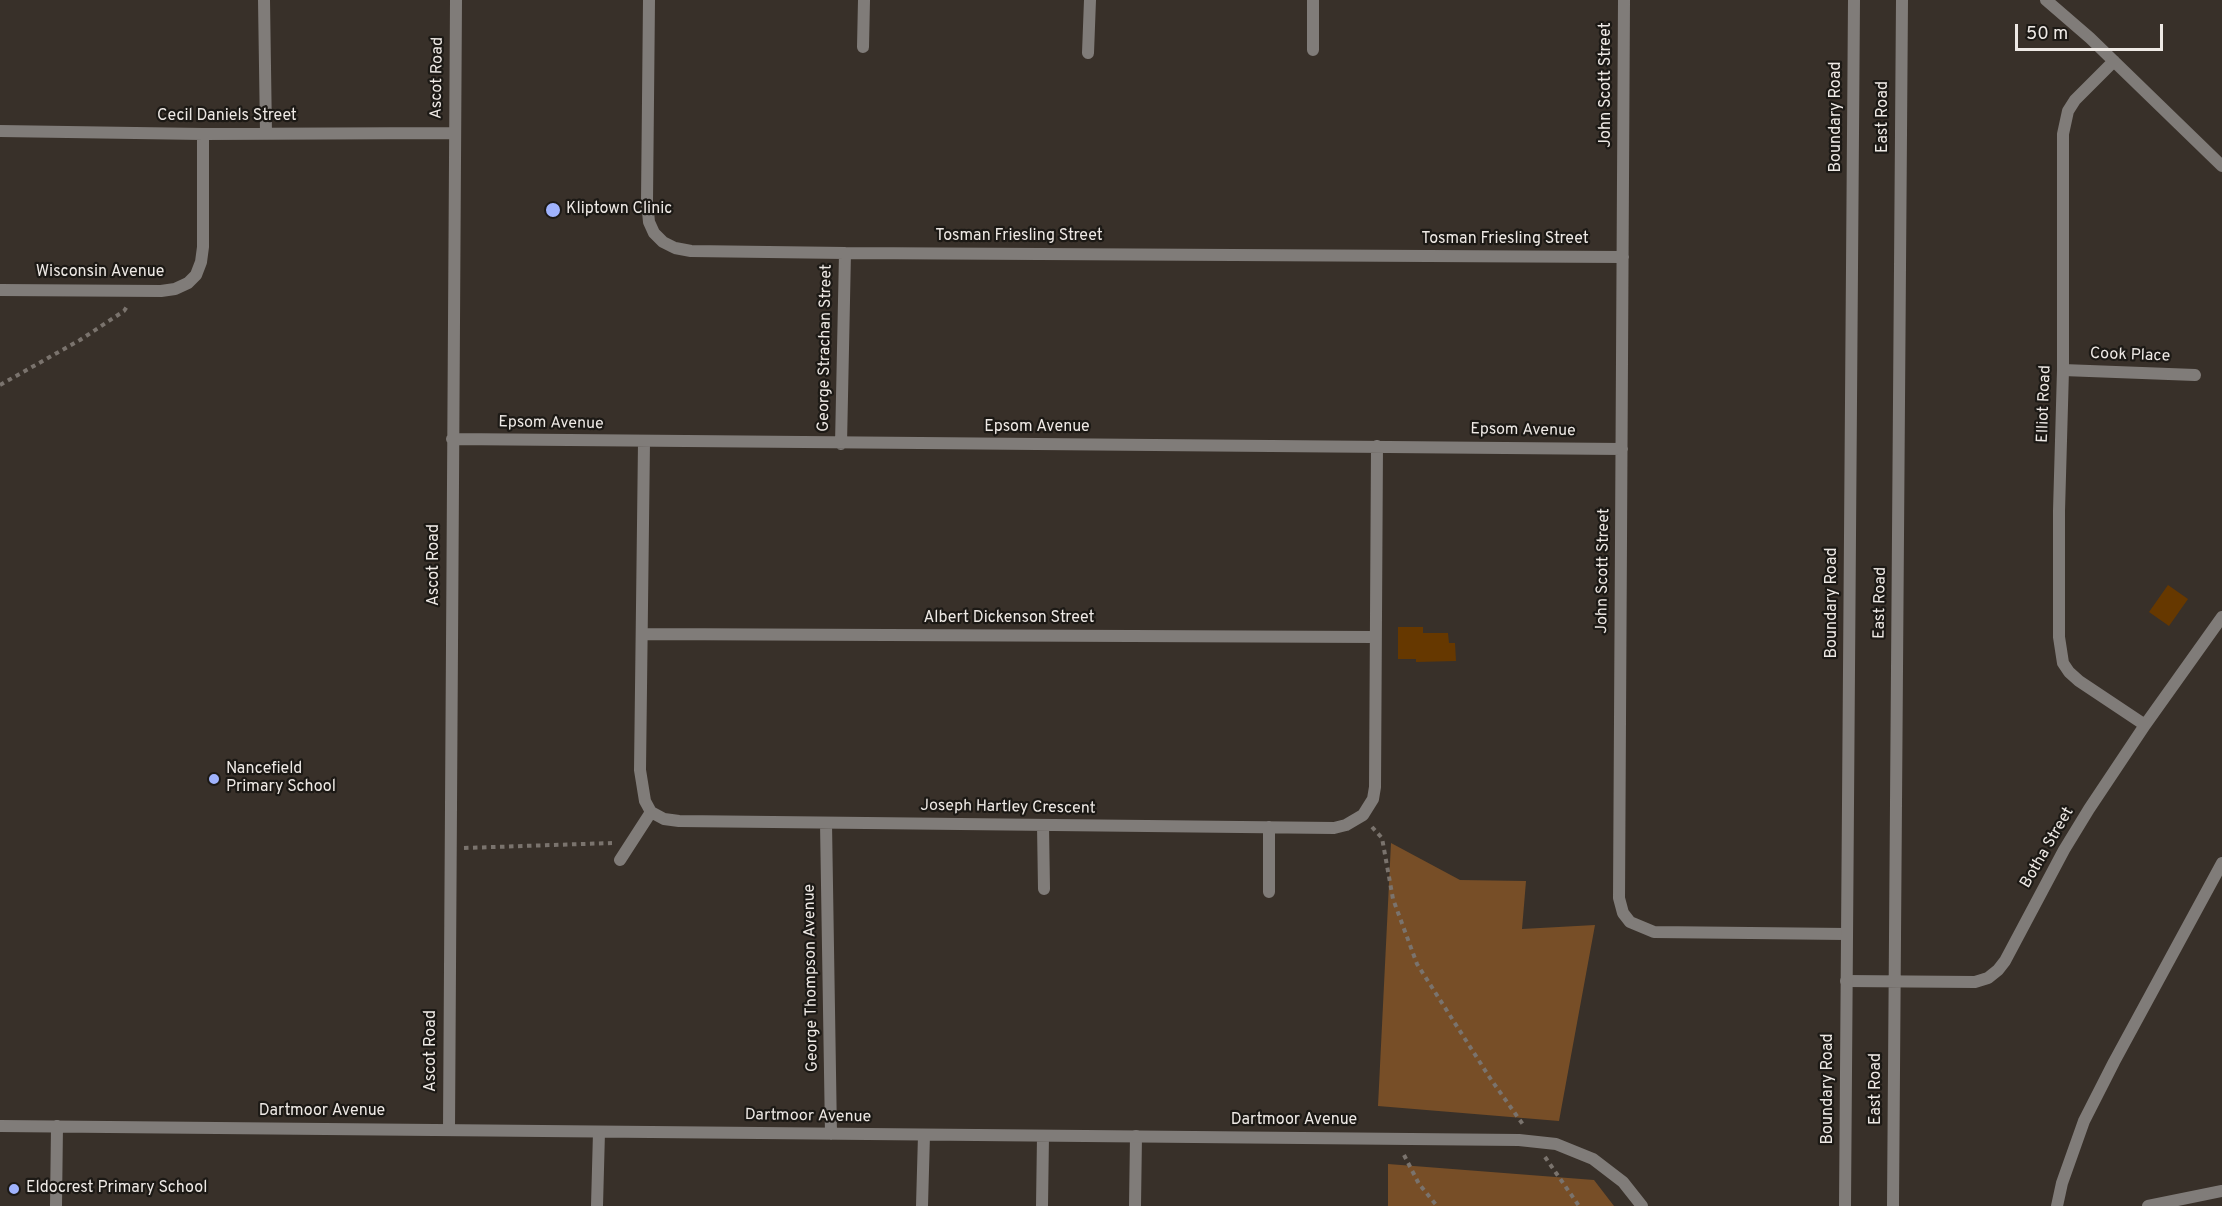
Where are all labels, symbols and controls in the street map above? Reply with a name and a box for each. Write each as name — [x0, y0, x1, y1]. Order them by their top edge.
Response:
scale bar — [2018, 12, 2166, 50]
street label: John Scott Street — [1597, 22, 1617, 148]
text: 50 m — [2026, 23, 2068, 46]
street label: Ascot Road — [428, 37, 448, 119]
street label: Boundary Road — [1827, 61, 1847, 173]
street label: East Road — [1874, 81, 1894, 153]
street label: Cecil Daniels Street — [157, 107, 297, 127]
place label: Kliptown Clinic — [566, 200, 672, 220]
marker: Kliptown Clinic — [544, 201, 562, 219]
street label: Tosman Friesling Street — [935, 227, 1103, 247]
street label: Tosman Friesling Street — [1421, 230, 1589, 250]
street label: Wisconsin Avenue — [36, 263, 164, 283]
street label: George Strachan Street — [815, 264, 837, 432]
street label: Cook Place — [2089, 345, 2171, 367]
street label: Elliot Road — [2034, 365, 2056, 443]
street label: Epsom Avenue — [498, 413, 604, 435]
street label: Epsom Avenue — [984, 418, 1090, 438]
street label: Epsom Avenue — [1470, 420, 1576, 442]
street label: John Scott Street — [1593, 508, 1615, 634]
street label: Ascot Road — [425, 524, 445, 606]
street label: Boundary Road — [1823, 547, 1843, 659]
street label: East Road — [1871, 567, 1891, 639]
street label: Albert Dickenson Street — [923, 609, 1095, 629]
place label: Nancefield Primary School — [226, 760, 336, 798]
marker: Nancefield Primary School — [207, 772, 221, 786]
street label: Joseph Hartley Crescent — [920, 797, 1096, 819]
street label: Botha Street — [2017, 804, 2079, 892]
street label: George Thompson Avenue — [801, 884, 823, 1072]
street label: Ascot Road — [422, 1010, 442, 1092]
street label: Boundary Road — [1819, 1033, 1839, 1145]
street label: East Road — [1867, 1053, 1887, 1125]
street label: Dartmoor Avenue — [259, 1102, 385, 1122]
street label: Dartmoor Avenue — [745, 1106, 871, 1128]
street label: Dartmoor Avenue — [1231, 1111, 1357, 1131]
place label: Eldocrest Primary School — [26, 1179, 207, 1199]
marker: Eldocrest Primary School — [7, 1182, 21, 1196]

